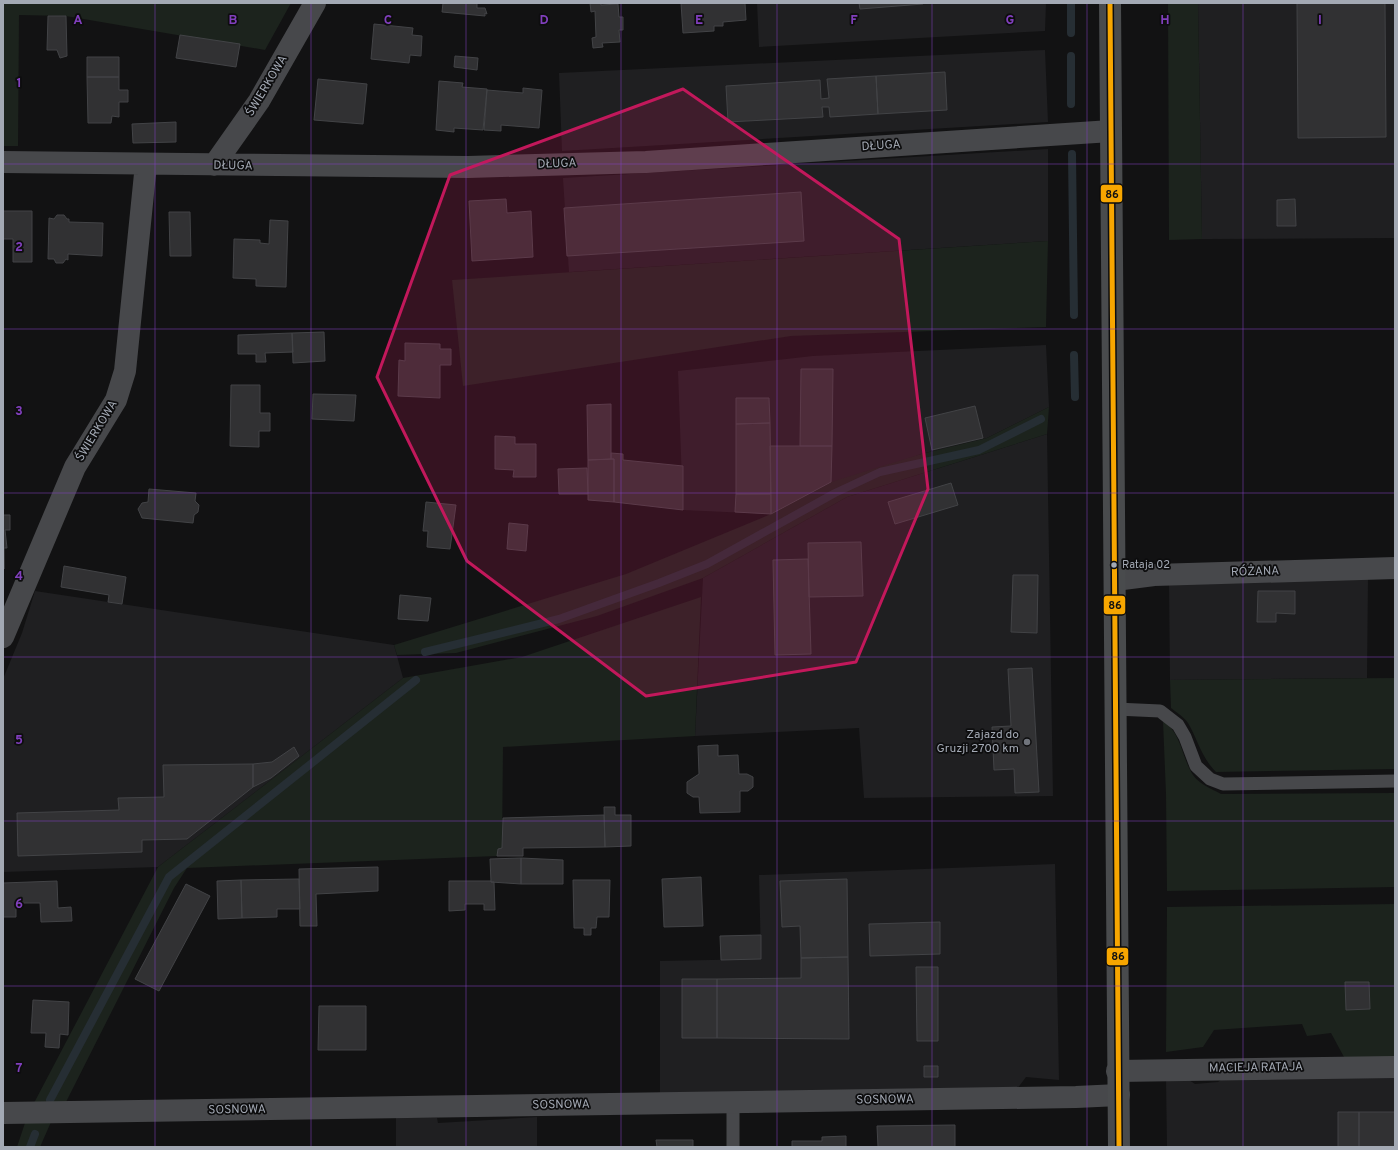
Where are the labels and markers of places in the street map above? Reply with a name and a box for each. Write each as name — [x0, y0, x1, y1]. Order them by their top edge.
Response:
place label: Rataja 02 — [1122, 558, 1170, 572]
marker: Rataja 02 — [1109, 560, 1119, 570]
place label: Zajazd do Gruzji 2700 km — [937, 727, 1019, 757]
marker: Zajazd do Gruzji 2700 km — [1022, 737, 1032, 747]

